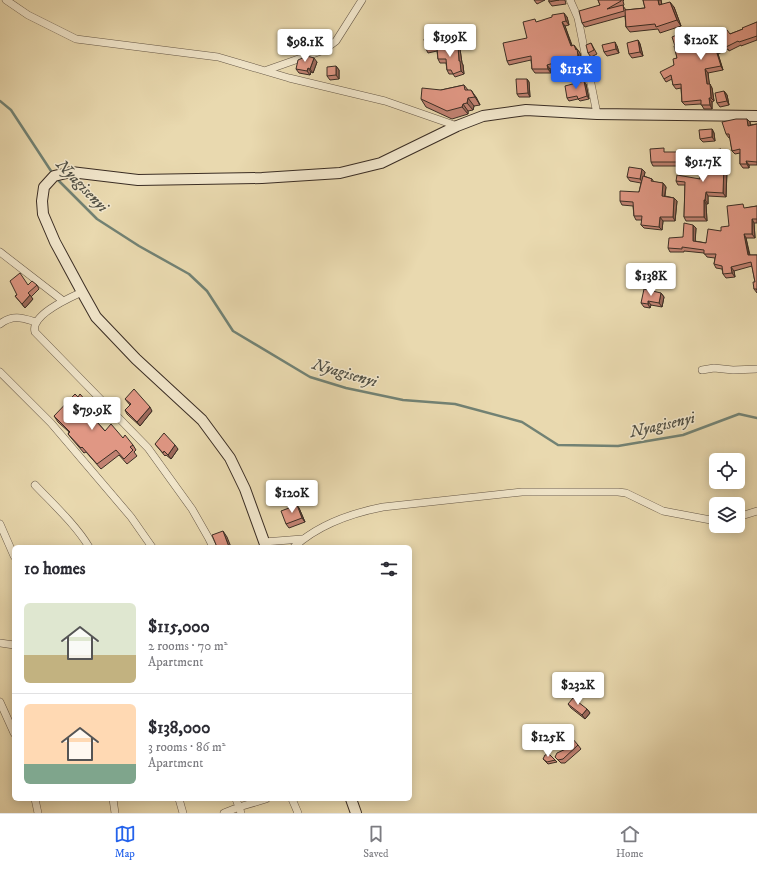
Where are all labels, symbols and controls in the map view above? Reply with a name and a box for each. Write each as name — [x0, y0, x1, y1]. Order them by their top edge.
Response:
pin: $199K — [422, 24, 478, 58]
pin: $120K — [673, 27, 729, 61]
pin: $98.1K — [272, 29, 338, 63]
text: $199K — [433, 29, 467, 45]
text: $120K — [684, 32, 718, 48]
text: $98.1K — [286, 34, 324, 50]
pin: $115K — [548, 56, 604, 90]
text: $115K — [560, 61, 592, 77]
pin: $91.7K — [670, 149, 736, 183]
water label: Nyagisenyi — [51, 154, 113, 217]
text: $91.7K — [685, 154, 721, 170]
pin: $138K — [623, 263, 679, 297]
text: $138K — [635, 268, 667, 284]
water label: Nyagisenyi — [309, 354, 380, 392]
pin: $79.9K — [59, 397, 125, 431]
text: $79.9K — [72, 402, 112, 418]
water label: Nyagisenyi — [627, 408, 698, 442]
map controls — [709, 453, 745, 533]
button: locate — [709, 453, 745, 489]
pin: $120K — [264, 480, 320, 514]
text: $120K — [275, 485, 309, 501]
button: layers — [709, 497, 745, 533]
text: 10 homes — [24, 558, 86, 580]
icon: filters — [378, 558, 400, 580]
text: $115,000 — [148, 616, 210, 638]
icon: home — [56, 619, 104, 667]
text: 2 rooms · 70 m² — [148, 638, 228, 654]
text: Apartment — [148, 654, 203, 670]
pin: $232K — [550, 672, 606, 706]
text: $232K — [561, 677, 595, 693]
text: $138,000 — [148, 717, 210, 739]
icon: home — [56, 720, 104, 768]
pin: $125K — [520, 724, 576, 758]
text: $125K — [531, 729, 565, 745]
text: 3 rooms · 86 m² — [148, 739, 226, 755]
text: Apartment — [148, 755, 203, 771]
tab: Map — [114, 823, 136, 861]
tab: Saved — [363, 823, 389, 861]
tab: Home — [616, 823, 643, 861]

